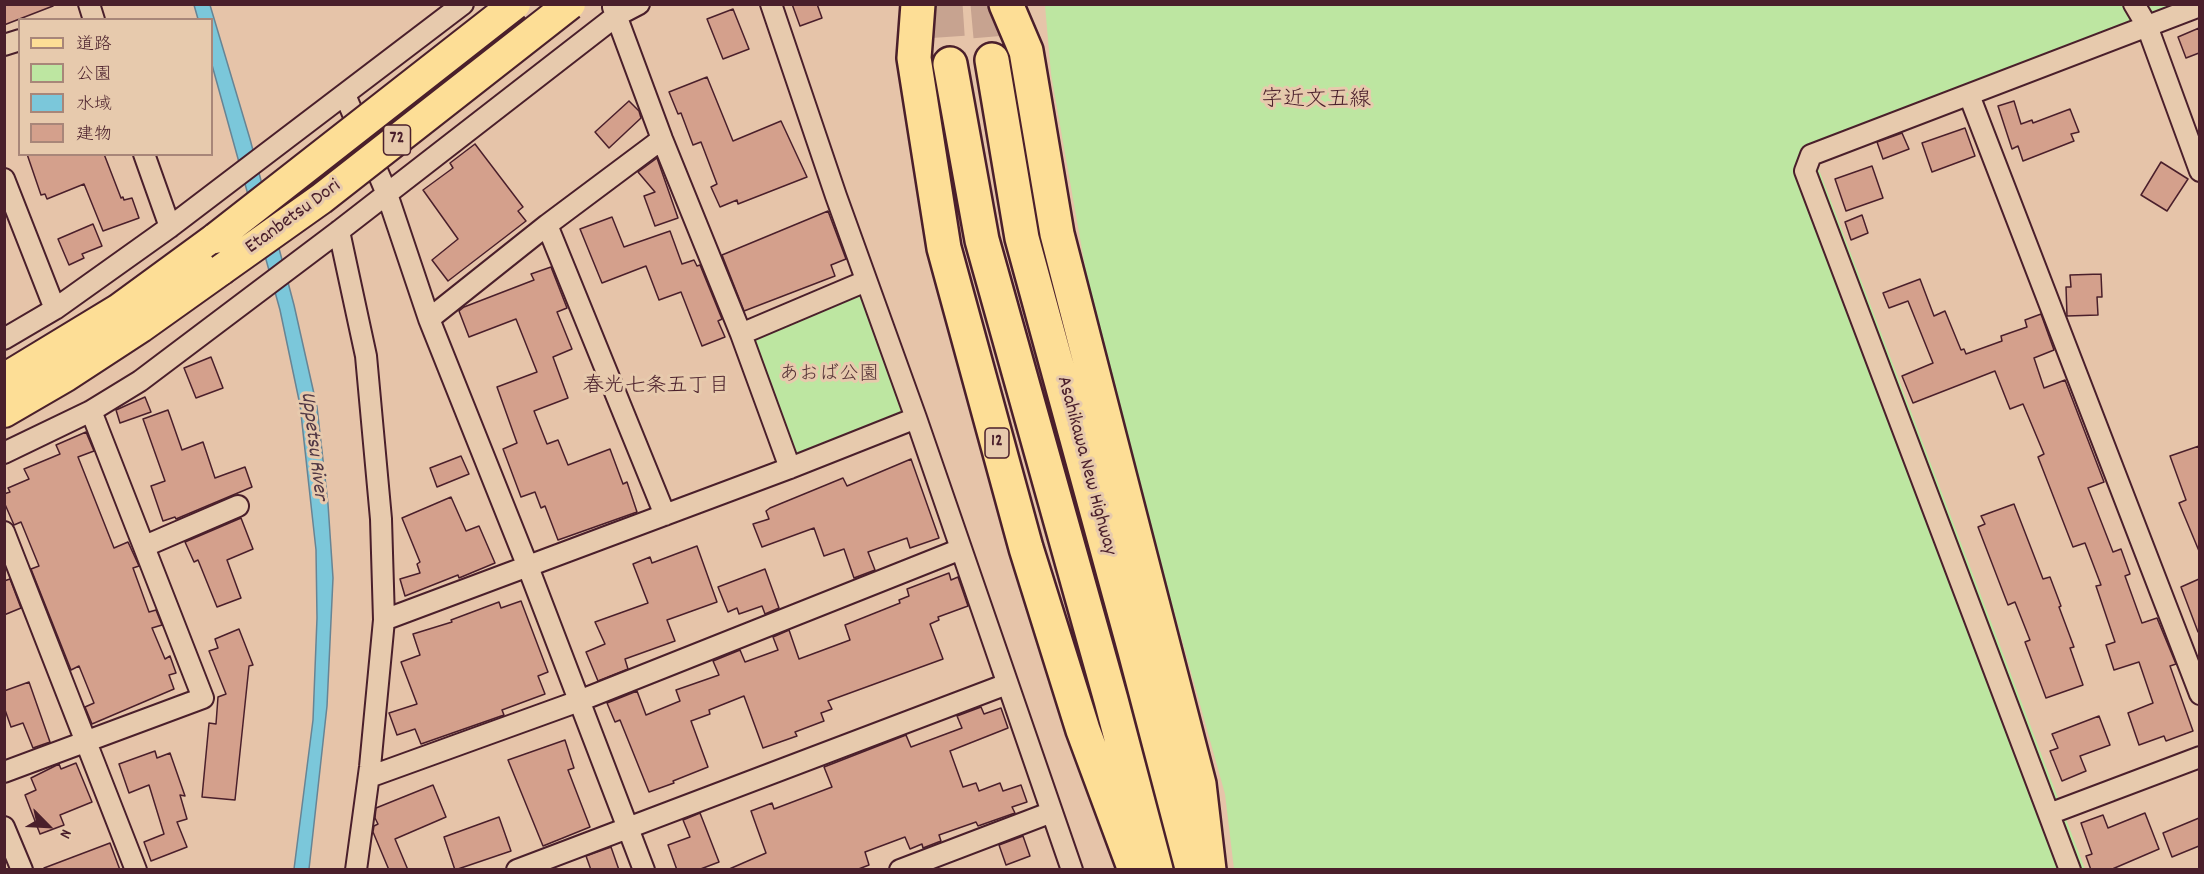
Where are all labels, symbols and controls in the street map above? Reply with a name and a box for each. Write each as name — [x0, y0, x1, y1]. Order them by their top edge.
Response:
legend — [18, 18, 213, 156]
text: 道路 — [76, 33, 112, 58]
text: 公園 — [76, 63, 112, 88]
district label: 字近文五線 — [1261, 89, 1371, 115]
text: 水域 — [76, 93, 112, 118]
text: 建物 — [76, 123, 112, 148]
road number: 72 — [384, 125, 410, 155]
street label: Etanbetsu Dori — [242, 175, 346, 261]
park label: あおば公園 — [779, 364, 879, 388]
street label: Asahikawa New Highway — [1050, 374, 1120, 558]
district label: 春光七条五丁目 — [583, 375, 729, 401]
water label: Uppetsu River — [293, 390, 331, 502]
road number: 12 — [985, 428, 1009, 458]
north arrow — [18, 796, 78, 856]
text: N — [53, 825, 77, 842]

